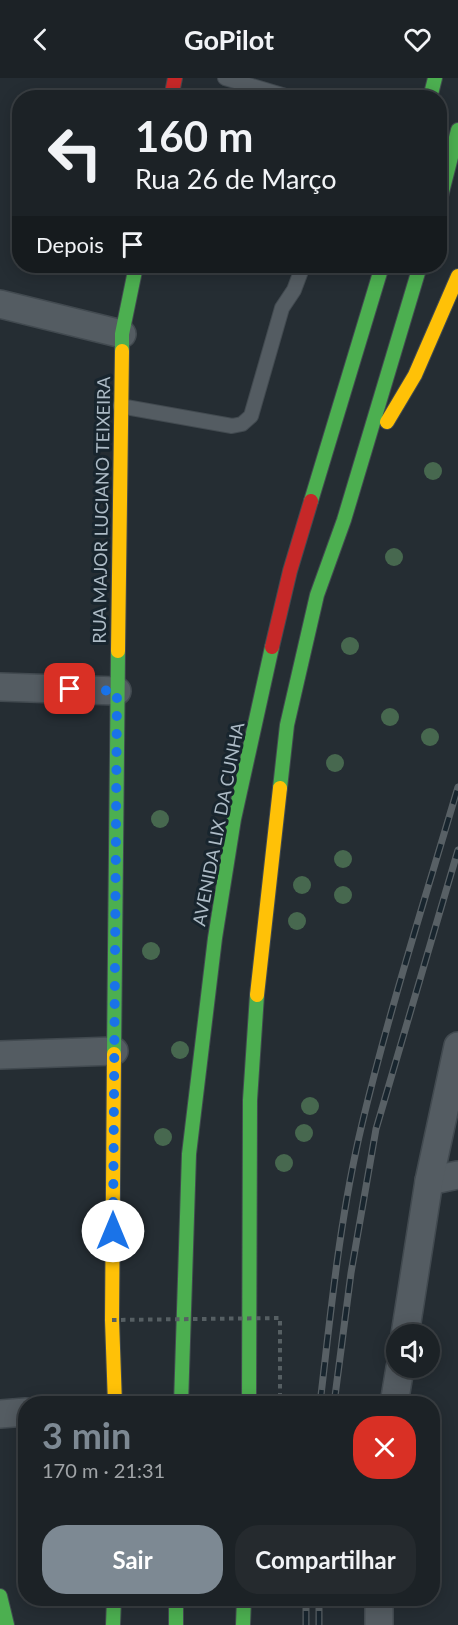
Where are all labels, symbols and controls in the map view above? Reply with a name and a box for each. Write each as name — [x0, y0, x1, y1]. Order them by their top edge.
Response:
icon: back — [24, 23, 57, 56]
text: GoPilot — [184, 23, 274, 56]
icon: heart — [401, 23, 434, 56]
text: 160 m — [135, 111, 253, 161]
icon: left — [36, 114, 114, 192]
text: Rua 26 de Março — [135, 162, 337, 195]
icon: arrive — [116, 228, 149, 261]
text: Depois — [36, 231, 104, 258]
street label: RUA MAJOR LUCIANO TEIXEIRA — [88, 375, 114, 644]
pin — [44, 663, 95, 714]
icon: arrive — [53, 672, 86, 705]
street label: AVENIDA LIX DA CUNHA — [187, 719, 249, 928]
position arrow — [81, 1199, 145, 1263]
map controls — [386, 1324, 440, 1378]
button: sound — [386, 1324, 440, 1378]
text: 3 min — [42, 1413, 131, 1457]
button: close — [353, 1416, 416, 1479]
text: 170 m · 21:31 — [42, 1458, 165, 1482]
button: Sair — [42, 1525, 223, 1594]
button: Compartilhar — [235, 1525, 416, 1594]

